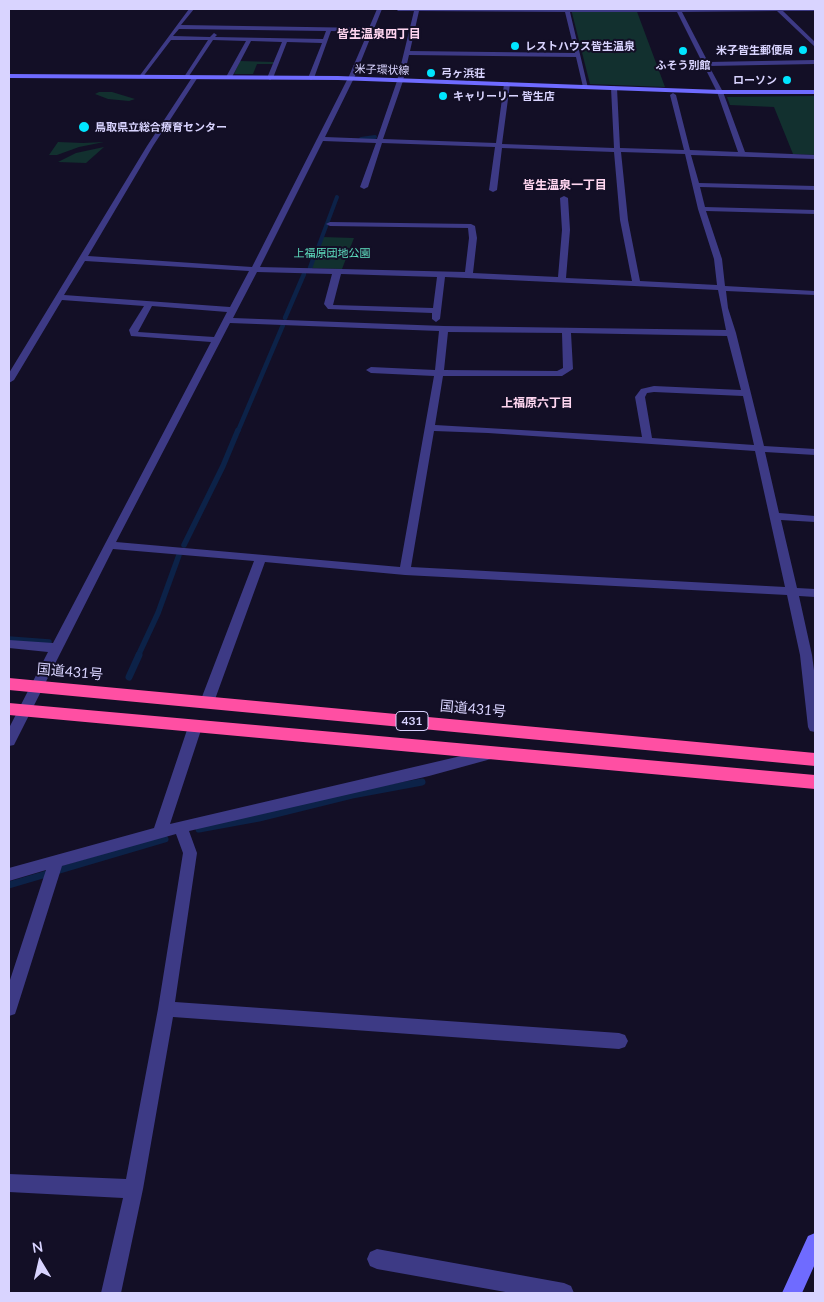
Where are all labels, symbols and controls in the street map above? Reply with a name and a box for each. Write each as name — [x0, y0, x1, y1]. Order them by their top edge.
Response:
district label: 皆生温泉四丁目 — [337, 27, 421, 41]
place label: レストハウス皆生温泉 — [525, 39, 635, 53]
marker: レストハウス皆生温泉 — [509, 40, 521, 52]
place label: 米子皆生郵便局 — [716, 43, 793, 57]
marker: 米子皆生郵便局 — [797, 44, 809, 56]
marker: ふそう別館 — [677, 45, 689, 57]
place label: ふそう別館 — [656, 58, 710, 72]
street label: 米子環状線 — [354, 62, 410, 78]
place label: 弓ヶ浜荘 — [441, 66, 485, 80]
marker: 弓ヶ浜荘 — [425, 67, 437, 79]
place label: ローソン — [733, 73, 777, 87]
marker: ローソン — [781, 74, 793, 86]
place label: キャリーリー 皆生店 — [453, 89, 555, 103]
marker: キャリーリー 皆生店 — [437, 90, 449, 102]
marker: 鳥取県立総合療育センター — [77, 120, 91, 134]
place label: 鳥取県立総合療育センター — [95, 120, 227, 134]
district label: 皆生温泉一丁目 — [523, 178, 607, 192]
park label: 上福原団地公園 — [294, 246, 370, 260]
district label: 上福原六丁目 — [501, 396, 573, 410]
street label: 国道431号 — [36, 661, 104, 683]
street label: 国道431号 — [439, 698, 507, 720]
road number: 431 — [396, 711, 428, 730]
north arrow — [15, 1237, 65, 1287]
text: N — [31, 1237, 44, 1256]

